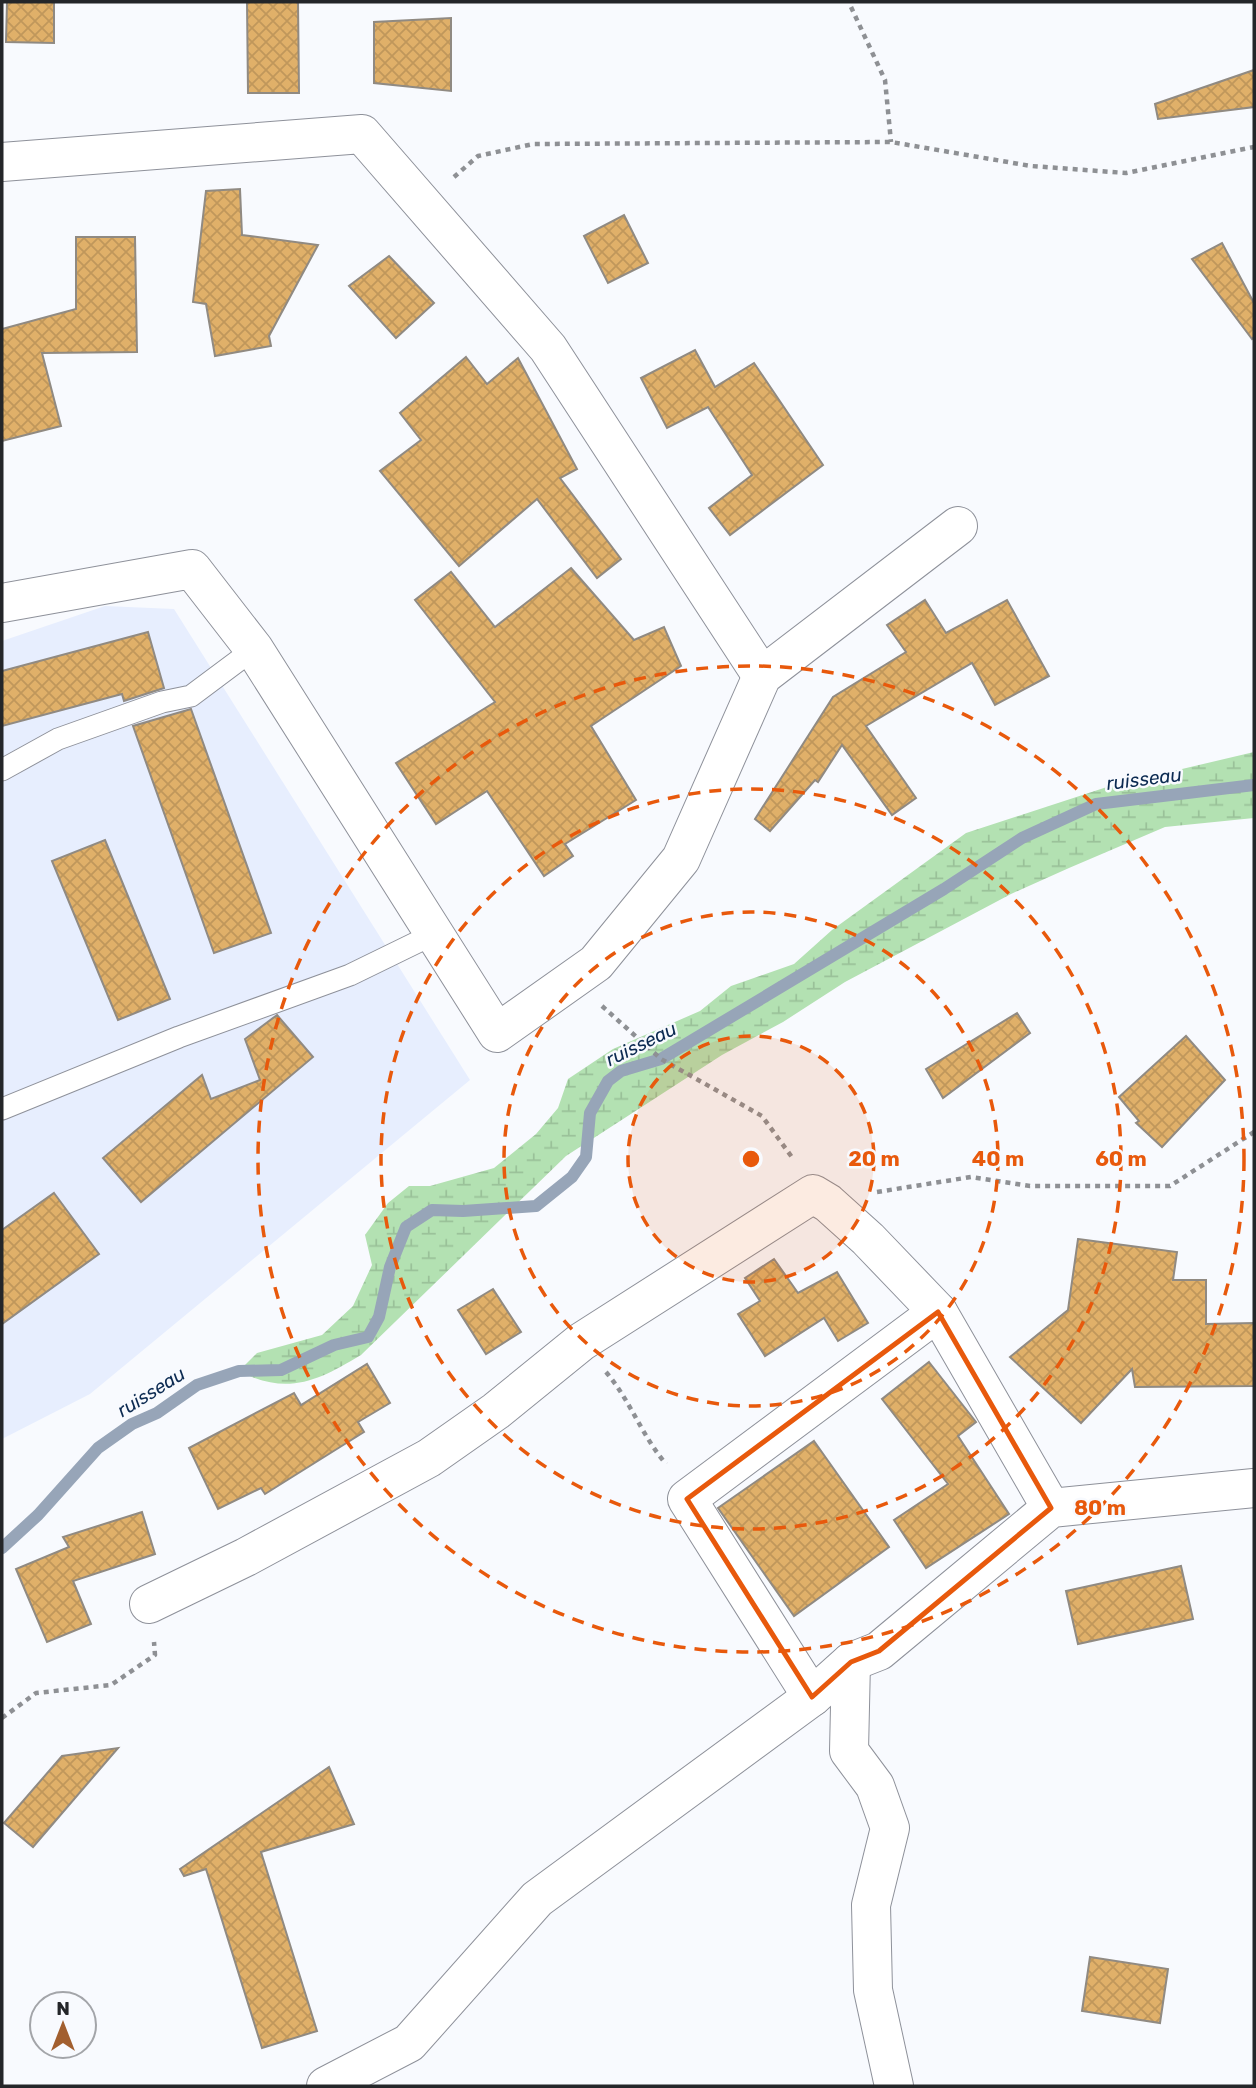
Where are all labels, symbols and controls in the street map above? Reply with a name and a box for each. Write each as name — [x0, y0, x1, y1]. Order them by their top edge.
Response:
water label: ruisseau — [1105, 763, 1183, 795]
water label: ruisseau — [602, 1017, 680, 1071]
text: 20 m — [848, 1146, 900, 1171]
text: 40 m — [972, 1146, 1024, 1171]
text: 60 m — [1095, 1146, 1147, 1171]
centre of rings — [739, 1147, 763, 1171]
water label: ruisseau — [113, 1362, 189, 1422]
text: 80 m — [1074, 1495, 1126, 1520]
north arrow — [28, 1990, 98, 2060]
text: N — [56, 1997, 70, 2020]

